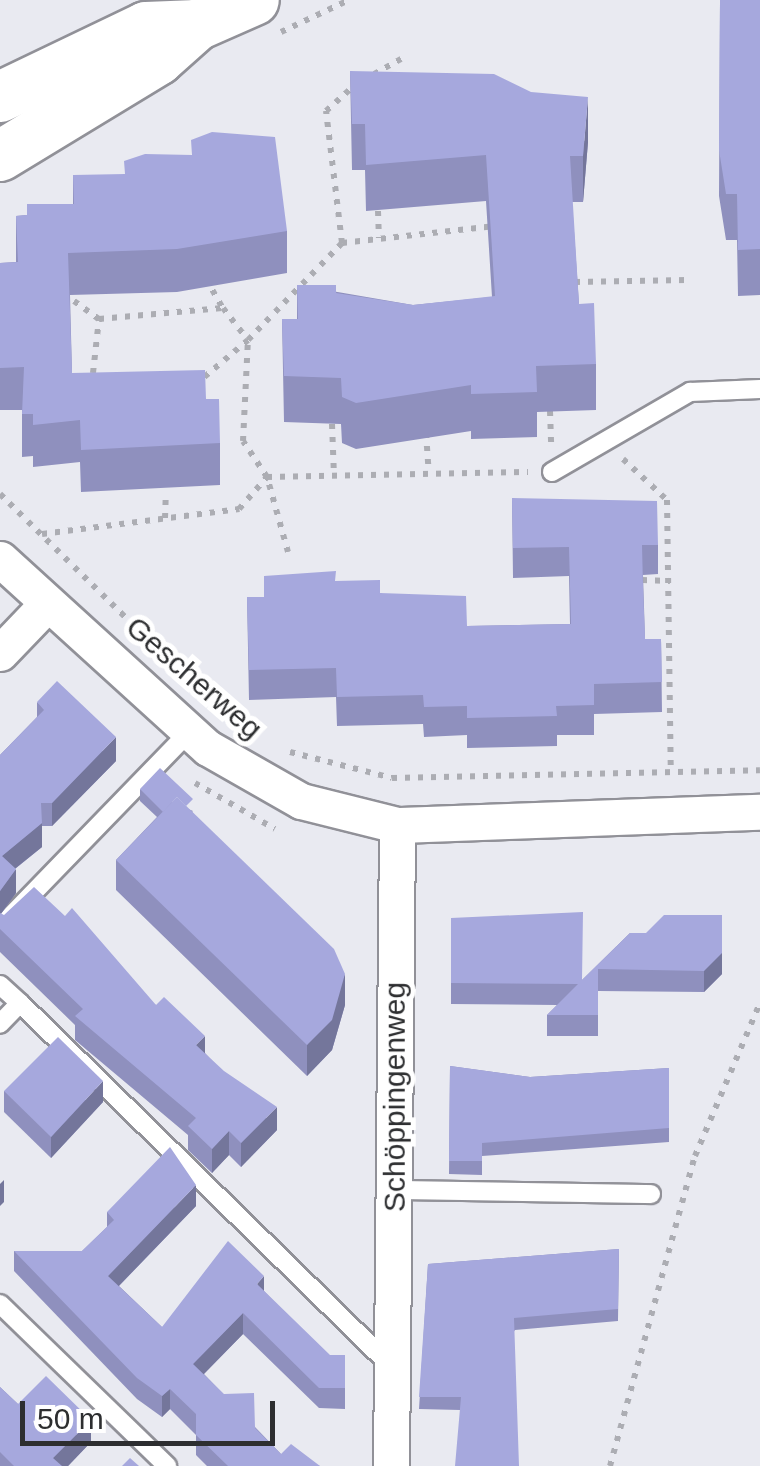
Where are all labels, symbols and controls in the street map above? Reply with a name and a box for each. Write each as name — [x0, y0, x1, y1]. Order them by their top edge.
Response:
street label: Gescherweg — [119, 609, 269, 747]
street label: Schöppingenweg — [377, 982, 413, 1212]
scale bar — [25, 1381, 280, 1443]
text: 50 m — [37, 1402, 104, 1435]

